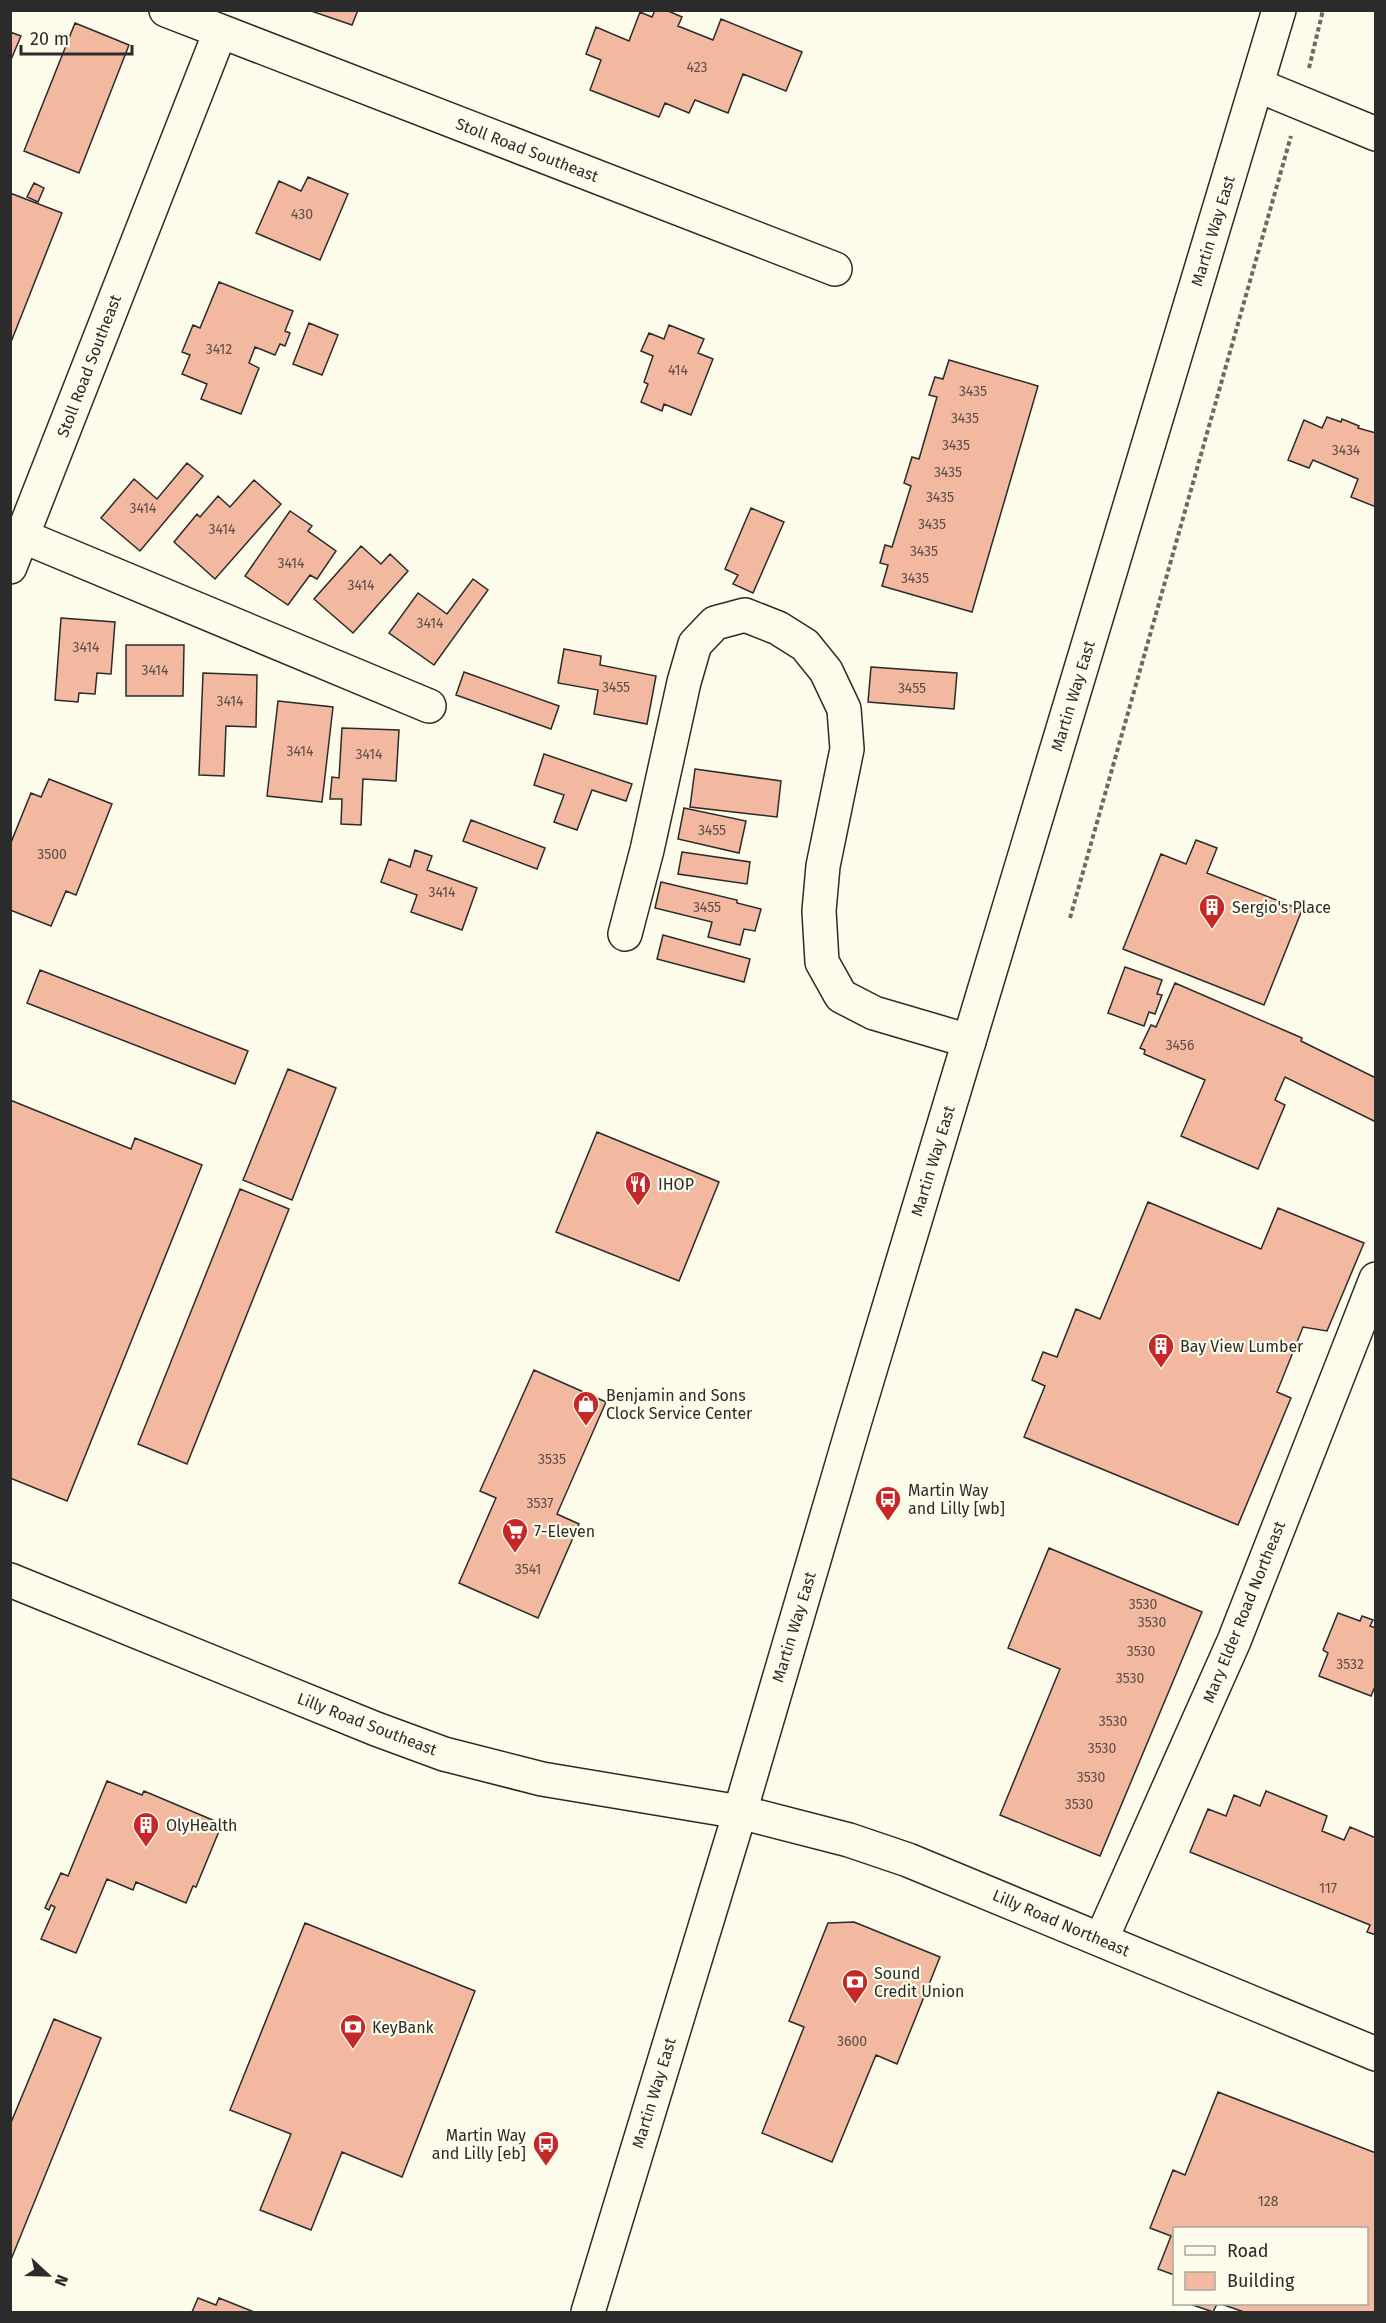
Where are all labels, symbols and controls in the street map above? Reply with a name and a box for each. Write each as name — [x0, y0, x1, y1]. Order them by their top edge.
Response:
scale bar — [21, 18, 132, 56]
text: 20 m — [30, 28, 69, 50]
house number: 423 — [686, 59, 708, 76]
street label: Stoll Road Southeast — [453, 114, 601, 186]
street label: Martin Way East — [1187, 173, 1239, 289]
house number: 430 — [291, 206, 313, 223]
street label: Stoll Road Southeast — [53, 292, 125, 440]
house number: 3412 — [206, 341, 232, 358]
house number: 414 — [668, 362, 689, 379]
house number: 3435 — [959, 383, 987, 400]
house number: 3435 — [951, 410, 979, 427]
house number: 3435 — [942, 437, 970, 454]
house number: 3434 — [1332, 442, 1361, 459]
house number: 3435 — [934, 464, 962, 481]
house number: 3435 — [926, 489, 954, 506]
house number: 3414 — [129, 500, 157, 517]
house number: 3435 — [918, 516, 946, 533]
house number: 3414 — [208, 521, 236, 538]
house number: 3435 — [910, 543, 938, 560]
house number: 3414 — [277, 555, 305, 572]
house number: 3435 — [901, 570, 929, 587]
house number: 3414 — [347, 577, 375, 594]
house number: 3414 — [416, 615, 444, 632]
street label: Martin Way East — [1047, 638, 1099, 754]
house number: 3414 — [72, 639, 100, 656]
house number: 3414 — [141, 662, 169, 679]
house number: 3455 — [602, 679, 630, 696]
house number: 3455 — [898, 680, 926, 697]
house number: 3414 — [216, 693, 244, 710]
house number: 3414 — [286, 743, 314, 760]
house number: 3414 — [355, 746, 383, 763]
house number: 3455 — [698, 822, 726, 839]
house number: 3500 — [37, 846, 67, 863]
house number: 3414 — [428, 884, 456, 901]
building icon: Sergio's Place — [1197, 892, 1227, 930]
place label: Sergio's Place — [1232, 898, 1331, 917]
house number: 3455 — [693, 899, 721, 916]
house number: 3456 — [1166, 1037, 1194, 1054]
street label: Martin Way East — [907, 1103, 959, 1219]
restaurant icon: IHOP — [623, 1169, 653, 1207]
place label: IHOP — [658, 1175, 694, 1194]
building icon: Bay View Lumber — [1146, 1331, 1176, 1369]
place label: Bay View Lumber — [1180, 1337, 1304, 1356]
place label: Benjamin and Sons Clock Service Center — [606, 1386, 753, 1423]
shop icon: Benjamin and Sons Clock Service Center — [571, 1389, 601, 1427]
house number: 3535 — [538, 1451, 566, 1468]
place label: Martin Way and Lilly [wb] — [908, 1481, 1005, 1518]
bus stop icon: Martin Way and Lilly [wb] — [873, 1484, 903, 1522]
house number: 3537 — [526, 1495, 554, 1512]
supermarket icon: 7-Eleven — [500, 1516, 530, 1554]
street label: Mary Elder Road Northeast — [1199, 1518, 1289, 1706]
place label: 7-Eleven — [534, 1522, 595, 1541]
house number: 3541 — [515, 1561, 541, 1578]
street label: Martin Way East — [768, 1569, 820, 1685]
house number: 3530 — [1129, 1596, 1158, 1613]
house number: 3530 — [1138, 1614, 1167, 1631]
house number: 3530 — [1127, 1643, 1156, 1660]
house number: 3532 — [1336, 1656, 1364, 1673]
house number: 3530 — [1116, 1670, 1145, 1687]
street label: Lilly Road Southeast — [295, 1689, 440, 1759]
house number: 3530 — [1099, 1713, 1128, 1730]
house number: 3530 — [1088, 1740, 1117, 1757]
house number: 3530 — [1077, 1769, 1106, 1786]
house number: 3530 — [1065, 1796, 1094, 1813]
building icon: OlyHealth — [131, 1810, 161, 1848]
place label: OlyHealth — [166, 1816, 237, 1835]
house number: 117 — [1319, 1880, 1337, 1897]
street label: Lilly Road Northeast — [990, 1886, 1133, 1961]
place label: Sound Credit Union — [874, 1964, 964, 2001]
bank icon: Sound Credit Union — [840, 1967, 870, 2005]
bank icon: KeyBank — [338, 2012, 368, 2050]
place label: KeyBank — [372, 2018, 435, 2037]
house number: 3600 — [837, 2033, 867, 2050]
street label: Martin Way East — [628, 2035, 680, 2151]
place label: Martin Way and Lilly [eb] — [432, 2126, 526, 2163]
bus stop icon: Martin Way and Lilly [eb] — [531, 2129, 561, 2167]
house number: 128 — [1258, 2193, 1279, 2210]
legend — [1173, 2227, 1368, 2305]
text: Road — [1227, 2240, 1269, 2262]
north arrow — [18, 2245, 78, 2305]
text: Building — [1227, 2270, 1295, 2292]
text: N — [51, 2272, 72, 2289]

